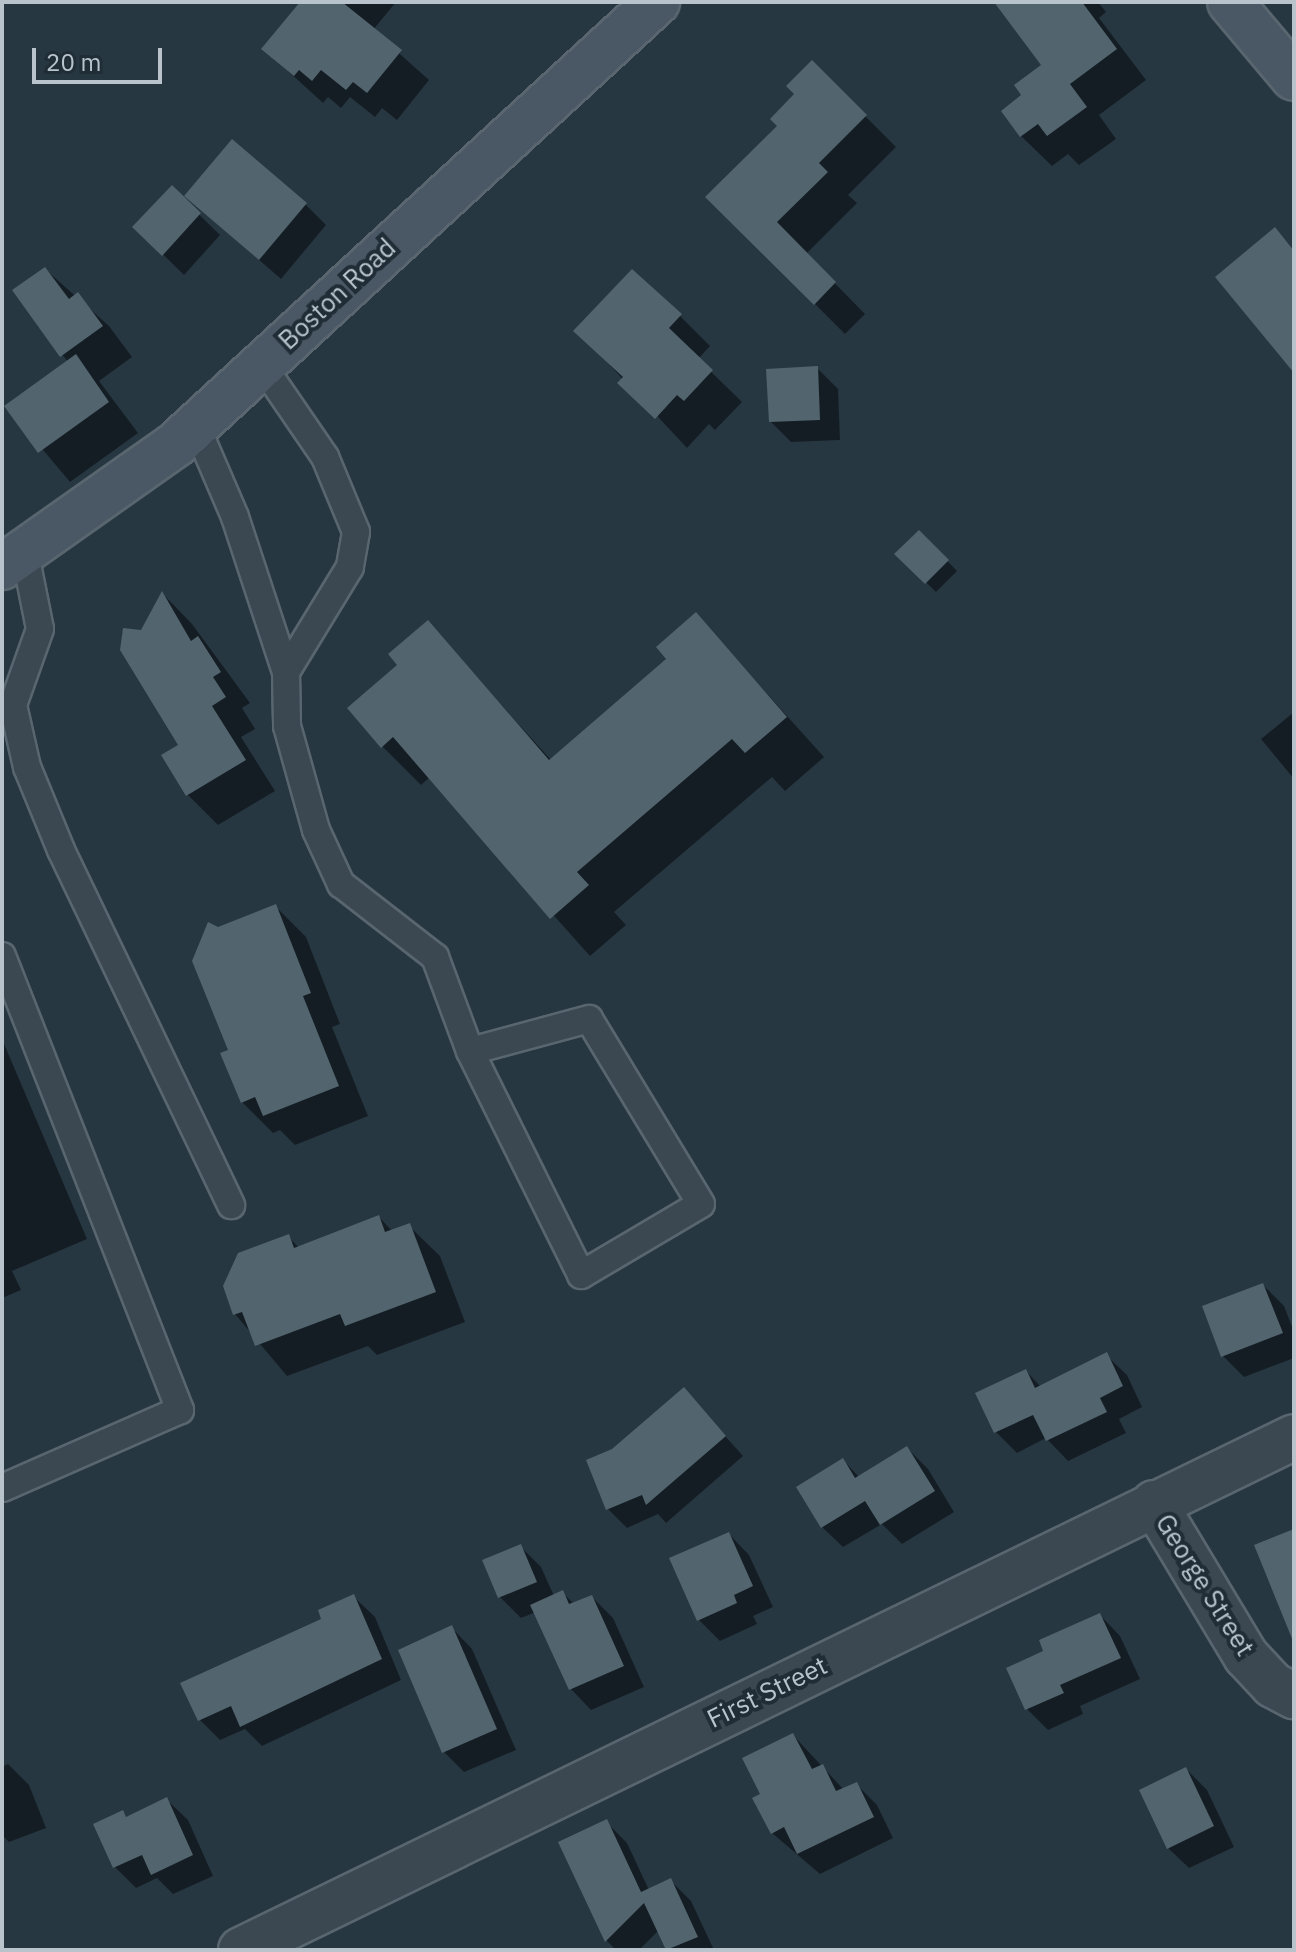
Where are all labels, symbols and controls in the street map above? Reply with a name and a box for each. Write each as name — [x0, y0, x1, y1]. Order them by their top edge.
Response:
scale bar — [36, 32, 166, 82]
text: 20 m — [46, 46, 101, 78]
street label: Boston Road — [272, 232, 402, 356]
street label: George Street — [1149, 1508, 1261, 1662]
street label: First Street — [702, 1650, 832, 1734]

